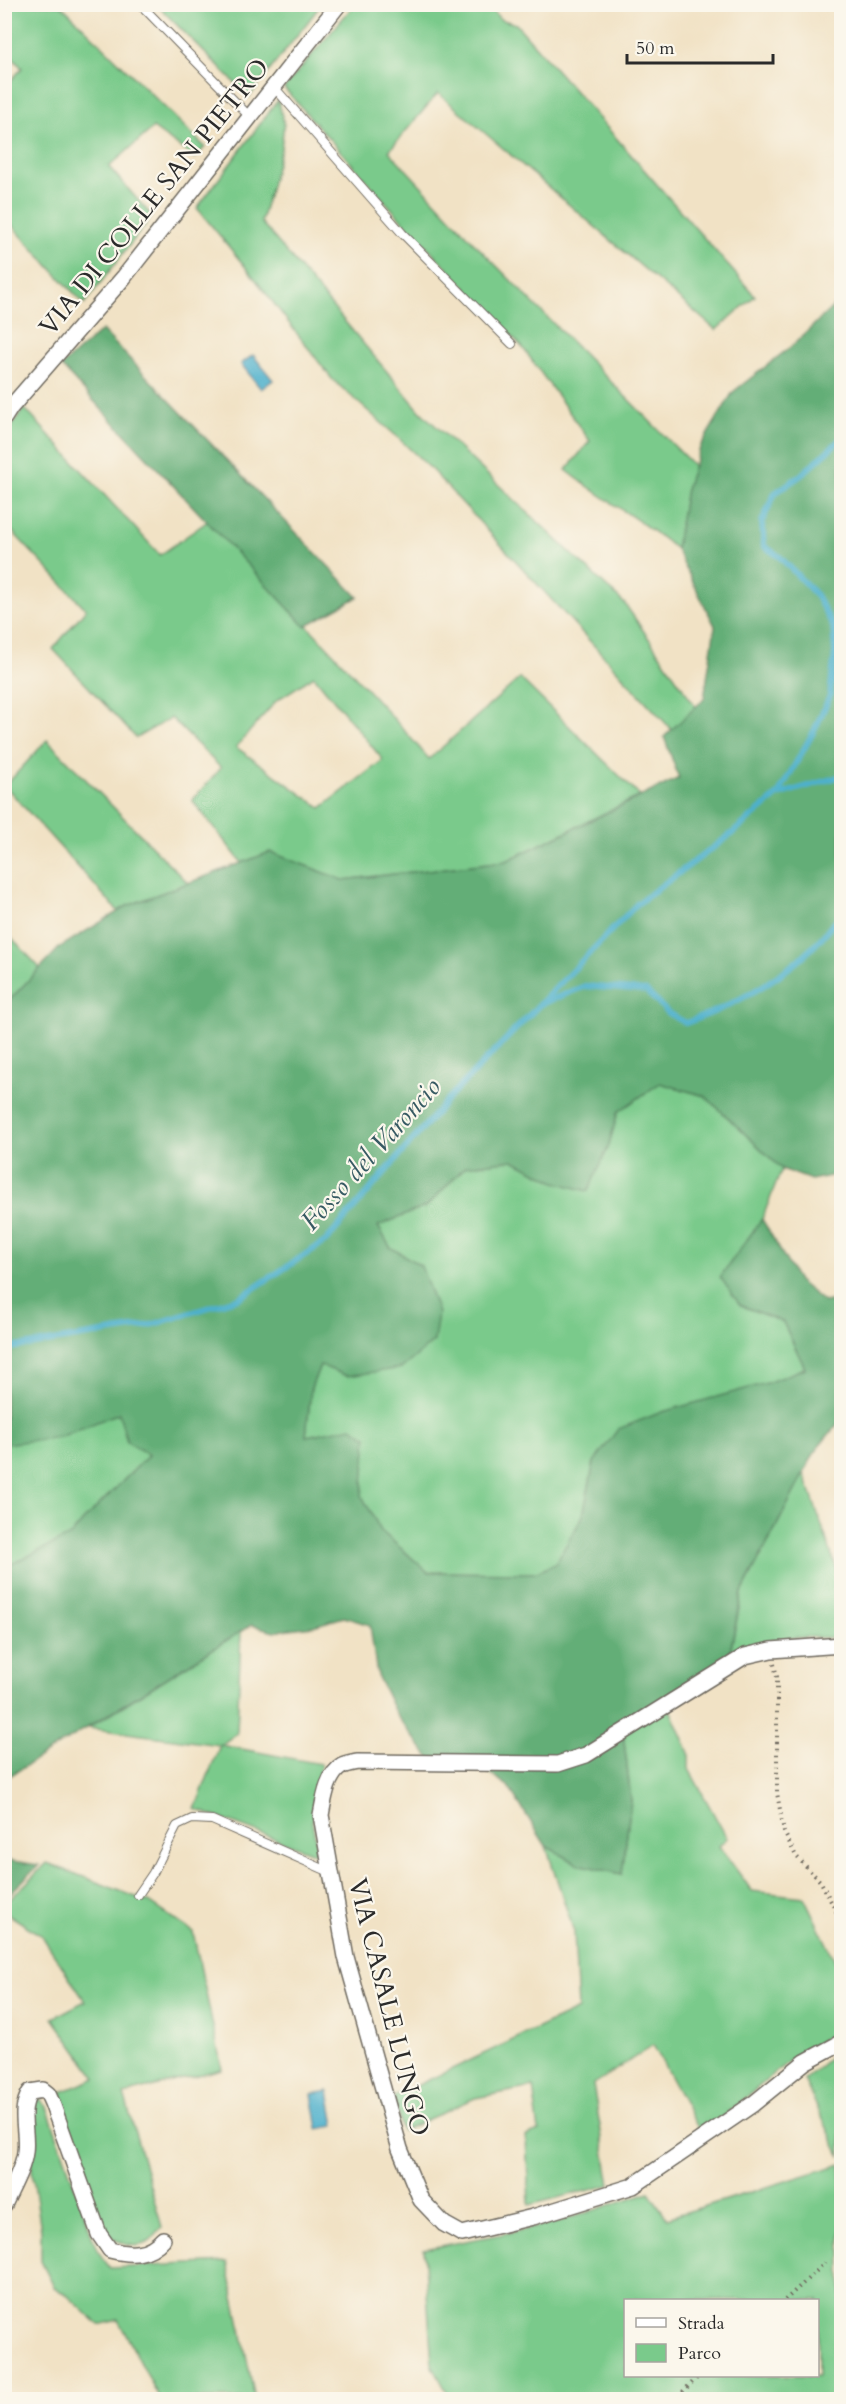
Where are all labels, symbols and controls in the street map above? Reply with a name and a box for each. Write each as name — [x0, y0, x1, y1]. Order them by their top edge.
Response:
scale bar — [627, 27, 772, 65]
text: 50 m — [636, 36, 675, 61]
street label: VIA DI COLLE SAN PIETRO — [31, 51, 277, 343]
water label: Fosso del Varoncio — [292, 1069, 450, 1238]
street label: VIA CASALE LUNGO — [340, 1875, 438, 2139]
legend — [624, 2299, 819, 2377]
text: Strada — [678, 2311, 725, 2336]
text: Parco — [678, 2341, 721, 2366]

